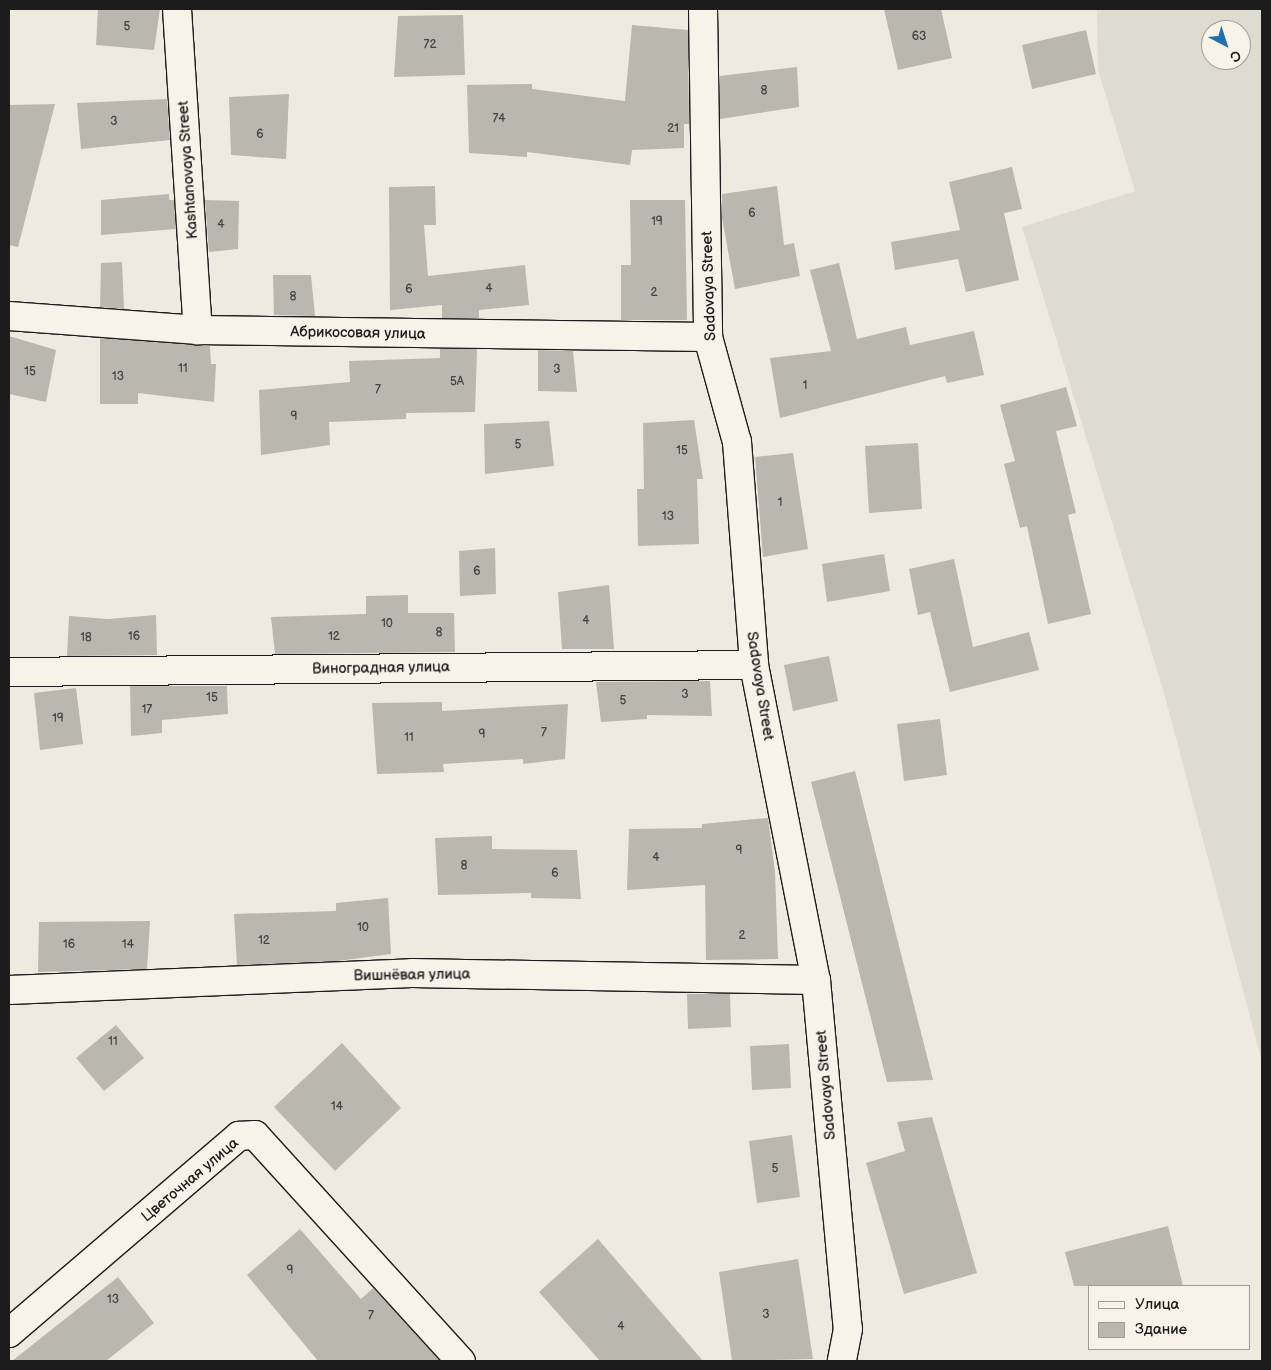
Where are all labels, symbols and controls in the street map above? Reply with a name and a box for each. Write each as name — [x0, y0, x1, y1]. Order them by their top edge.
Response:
house number: 5 — [124, 20, 130, 34]
north arrow — [1201, 20, 1251, 70]
house number: 63 — [912, 30, 926, 44]
house number: 72 — [424, 38, 436, 52]
text: С — [1226, 46, 1245, 66]
house number: 8 — [761, 84, 767, 98]
street label: Kashtanovaya Street — [174, 100, 202, 240]
house number: 74 — [492, 112, 506, 126]
house number: 3 — [110, 115, 118, 129]
house number: 21 — [667, 122, 679, 136]
house number: 6 — [256, 128, 264, 142]
house number: 6 — [748, 207, 756, 221]
house number: 19 — [651, 215, 663, 229]
house number: 4 — [217, 218, 225, 232]
street label: Sadovaya Street — [698, 231, 720, 341]
house number: 4 — [485, 282, 493, 296]
house number: 6 — [405, 283, 413, 297]
house number: 2 — [650, 286, 658, 300]
house number: 8 — [290, 290, 296, 304]
street label: Абрикосовая улица — [290, 323, 426, 343]
house number: 11 — [178, 362, 188, 376]
house number: 3 — [553, 363, 561, 377]
house number: 15 — [24, 365, 36, 379]
house number: 13 — [112, 370, 124, 384]
house number: 5А — [450, 375, 464, 389]
house number: 1 — [803, 379, 807, 393]
house number: 7 — [375, 383, 381, 397]
house number: 9 — [291, 410, 297, 424]
house number: 5 — [515, 438, 521, 452]
house number: 15 — [676, 444, 688, 458]
house number: 1 — [778, 496, 782, 510]
house number: 13 — [662, 510, 674, 524]
house number: 6 — [473, 565, 481, 579]
house number: 4 — [582, 614, 590, 628]
house number: 10 — [381, 617, 393, 631]
house number: 8 — [436, 626, 442, 640]
house number: 16 — [128, 630, 140, 644]
house number: 12 — [328, 630, 340, 644]
street label: Sadovaya Street — [742, 630, 778, 742]
house number: 18 — [80, 631, 92, 645]
street label: Виноградная улица — [312, 658, 450, 678]
house number: 3 — [681, 688, 689, 702]
house number: 15 — [206, 691, 218, 705]
house number: 5 — [620, 694, 626, 708]
house number: 17 — [142, 703, 152, 717]
house number: 19 — [52, 712, 64, 726]
house number: 7 — [541, 726, 547, 740]
house number: 9 — [479, 728, 485, 742]
house number: 11 — [404, 731, 414, 745]
house number: 9 — [736, 844, 742, 858]
house number: 4 — [652, 851, 660, 865]
house number: 8 — [461, 859, 467, 873]
house number: 6 — [551, 867, 559, 881]
house number: 10 — [357, 921, 369, 935]
house number: 2 — [738, 929, 746, 943]
house number: 12 — [258, 934, 270, 948]
house number: 16 — [63, 938, 75, 952]
house number: 14 — [122, 938, 134, 952]
street label: Вишнёвая улица — [353, 965, 471, 985]
street label: Sadovaya Street — [812, 1029, 840, 1141]
house number: 11 — [108, 1035, 118, 1049]
house number: 14 — [331, 1100, 343, 1114]
street label: Цветочная улица — [138, 1134, 242, 1226]
house number: 5 — [772, 1162, 778, 1176]
house number: 9 — [287, 1264, 293, 1278]
legend — [1088, 1285, 1251, 1350]
house number: 13 — [107, 1293, 119, 1307]
text: Улица — [1135, 1295, 1179, 1314]
house number: 3 — [762, 1308, 770, 1322]
house number: 7 — [368, 1309, 374, 1323]
house number: 4 — [617, 1320, 625, 1334]
text: Здание — [1135, 1320, 1187, 1339]

